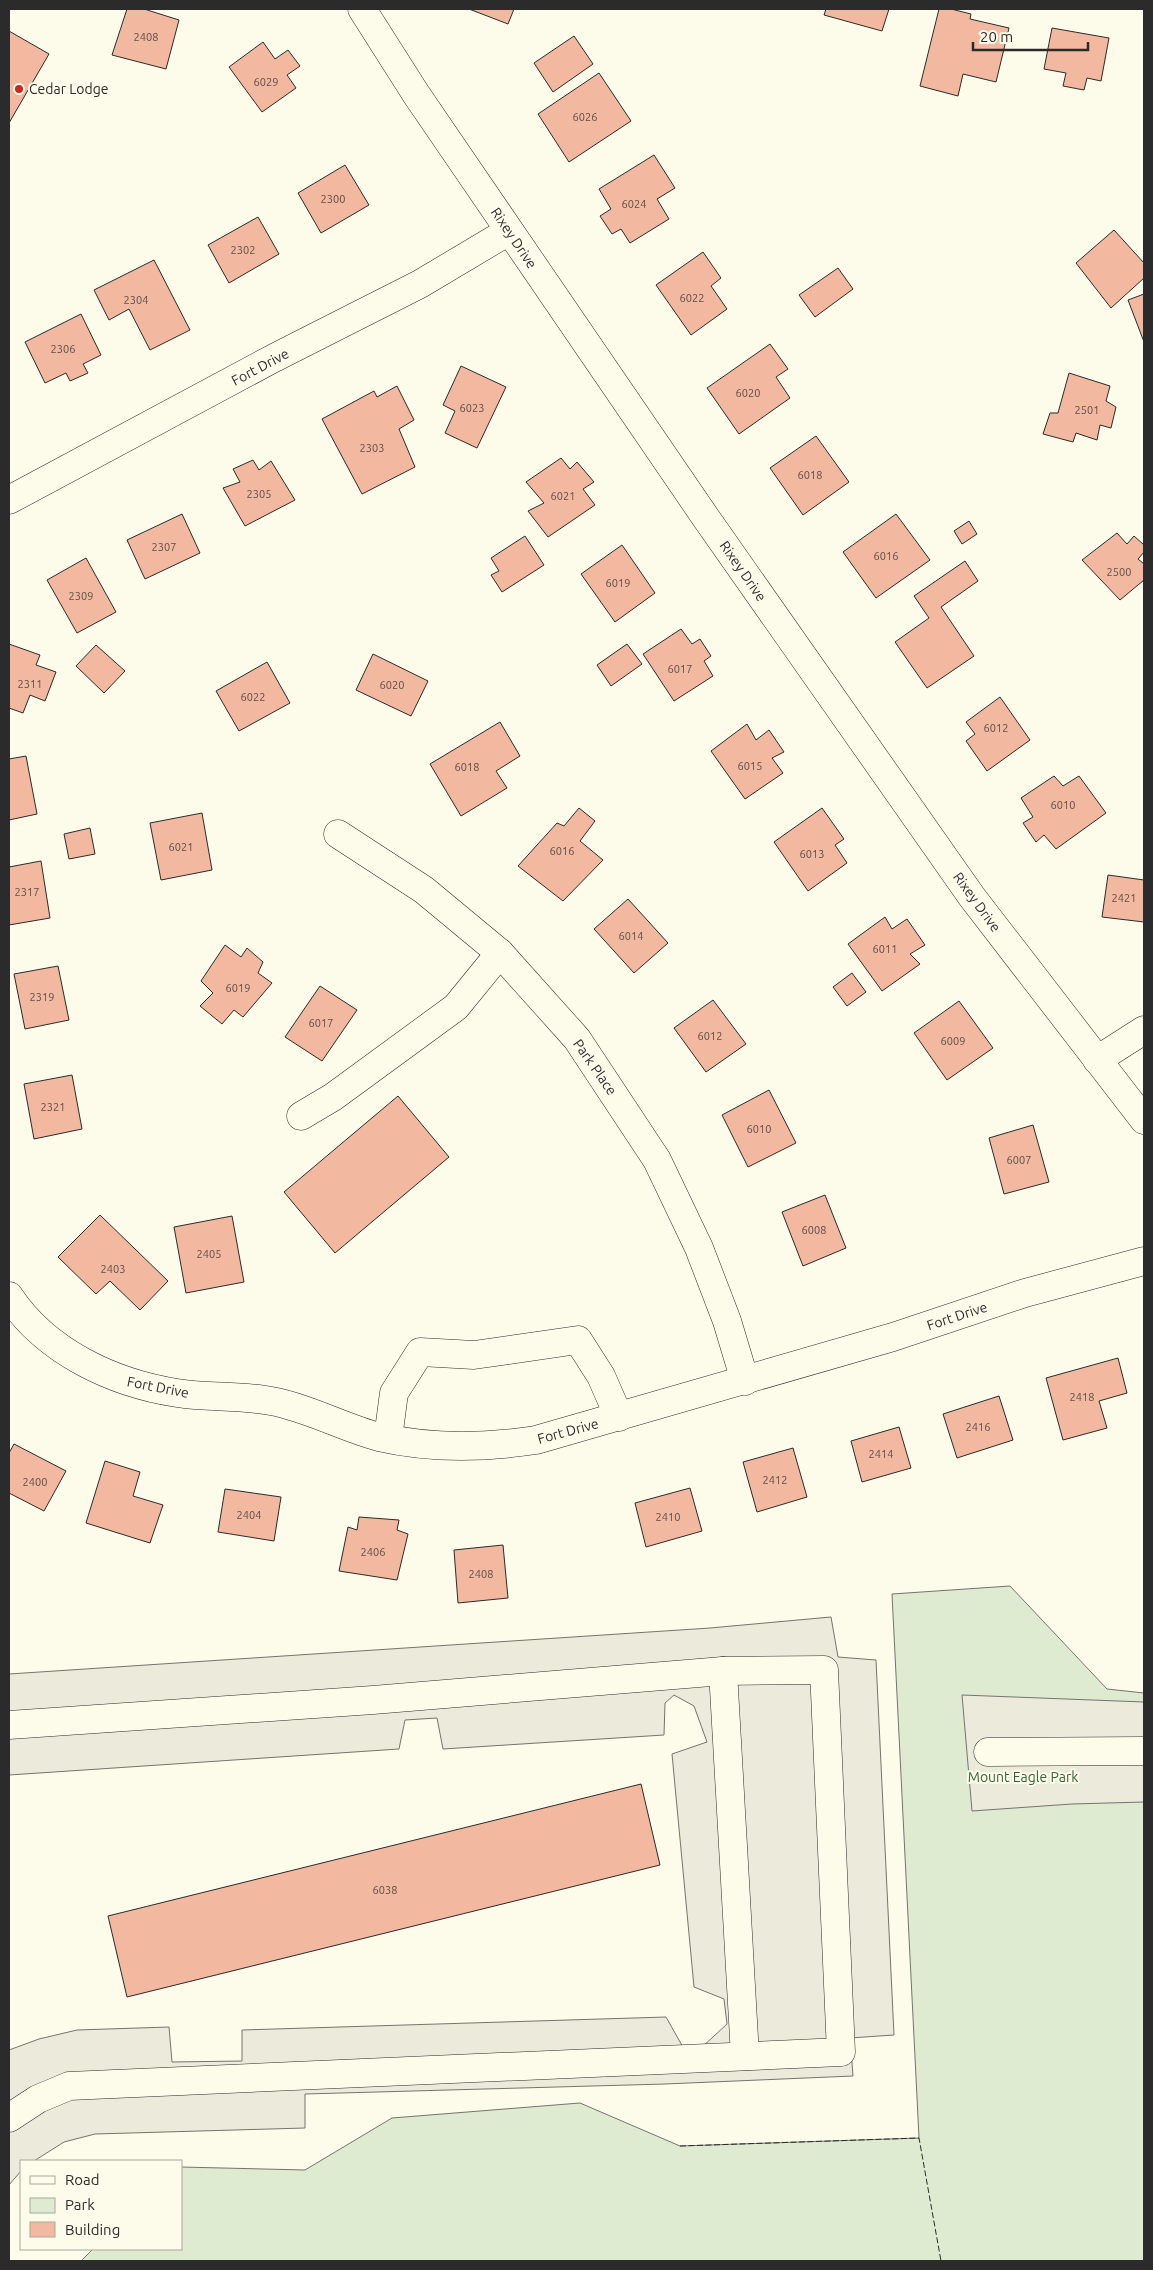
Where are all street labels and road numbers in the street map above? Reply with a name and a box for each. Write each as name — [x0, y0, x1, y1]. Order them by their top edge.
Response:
street label: Rixey Drive — [488, 205, 540, 271]
street label: Fort Drive — [229, 345, 291, 389]
street label: Rixey Drive — [716, 538, 770, 604]
street label: Rixey Drive — [950, 869, 1004, 935]
street label: Park Place — [570, 1036, 620, 1098]
street label: Fort Drive — [925, 1299, 989, 1333]
street label: Fort Drive — [126, 1373, 190, 1401]
street label: Fort Drive — [536, 1415, 600, 1447]

